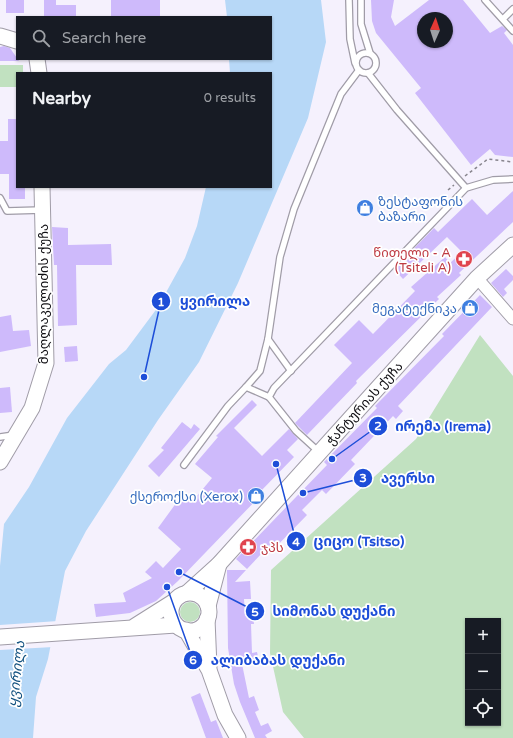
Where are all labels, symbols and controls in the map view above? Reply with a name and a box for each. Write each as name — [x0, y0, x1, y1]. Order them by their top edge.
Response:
north arrow — [417, 12, 453, 48]
search box — [16, 16, 272, 60]
icon: search — [30, 27, 52, 49]
text: Search here — [62, 29, 146, 47]
text: Nearby — [32, 88, 91, 109]
text: 0 results — [204, 90, 256, 106]
place label: ზესტაფონის ბაზარი — [378, 194, 463, 225]
shop icon: ზესტაფონის ბაზარი — [355, 198, 375, 218]
street label: მაღლაკელიძის ქუჩა — [36, 224, 52, 364]
place label: წითელი - A (Tsiteli A) — [373, 245, 451, 276]
pharmacy icon: წითელი - A (Tsiteli A) — [454, 249, 474, 269]
callout: ყვირილა — [151, 288, 258, 314]
text: ყვირილა — [180, 293, 250, 310]
text: 1 — [157, 295, 165, 309]
shop icon: მეგატექნიკა — [460, 298, 480, 318]
place label: მეგატექნიკა — [372, 301, 457, 317]
street label: ჭანტურიას ქუჩა — [323, 359, 406, 449]
callout: ირემა (Irema) — [368, 413, 499, 439]
text: ირემა (Irema) — [395, 418, 491, 435]
text: 2 — [374, 419, 382, 433]
callout: ავერსი — [353, 465, 443, 491]
text: ავერსი — [381, 470, 435, 487]
text: 3 — [359, 471, 367, 485]
shop icon: ქსეროქსი (Xerox) — [246, 486, 266, 506]
place label: ქსეროქსი (Xerox) — [130, 489, 243, 505]
callout: ციცო (Tsitso) — [286, 528, 413, 554]
text: ციცო (Tsitso) — [314, 533, 404, 550]
text: 4 — [292, 535, 300, 549]
pharmacy icon: ჯპს — [238, 537, 258, 557]
place label: ჯპს — [261, 540, 284, 556]
callout: სიმონას დუქანი — [245, 598, 404, 624]
text: სიმონას დუქანი — [273, 603, 395, 620]
text: 5 — [251, 605, 259, 619]
map controls — [465, 618, 501, 726]
button: + — [465, 618, 501, 654]
water label: ყვირილა — [5, 640, 28, 708]
callout: ალიბაბას დუქანი — [183, 647, 353, 673]
text: ალიბაბას დუქანი — [211, 652, 345, 669]
text: 6 — [189, 653, 197, 667]
button: − — [465, 654, 501, 690]
button: locate — [465, 690, 501, 726]

